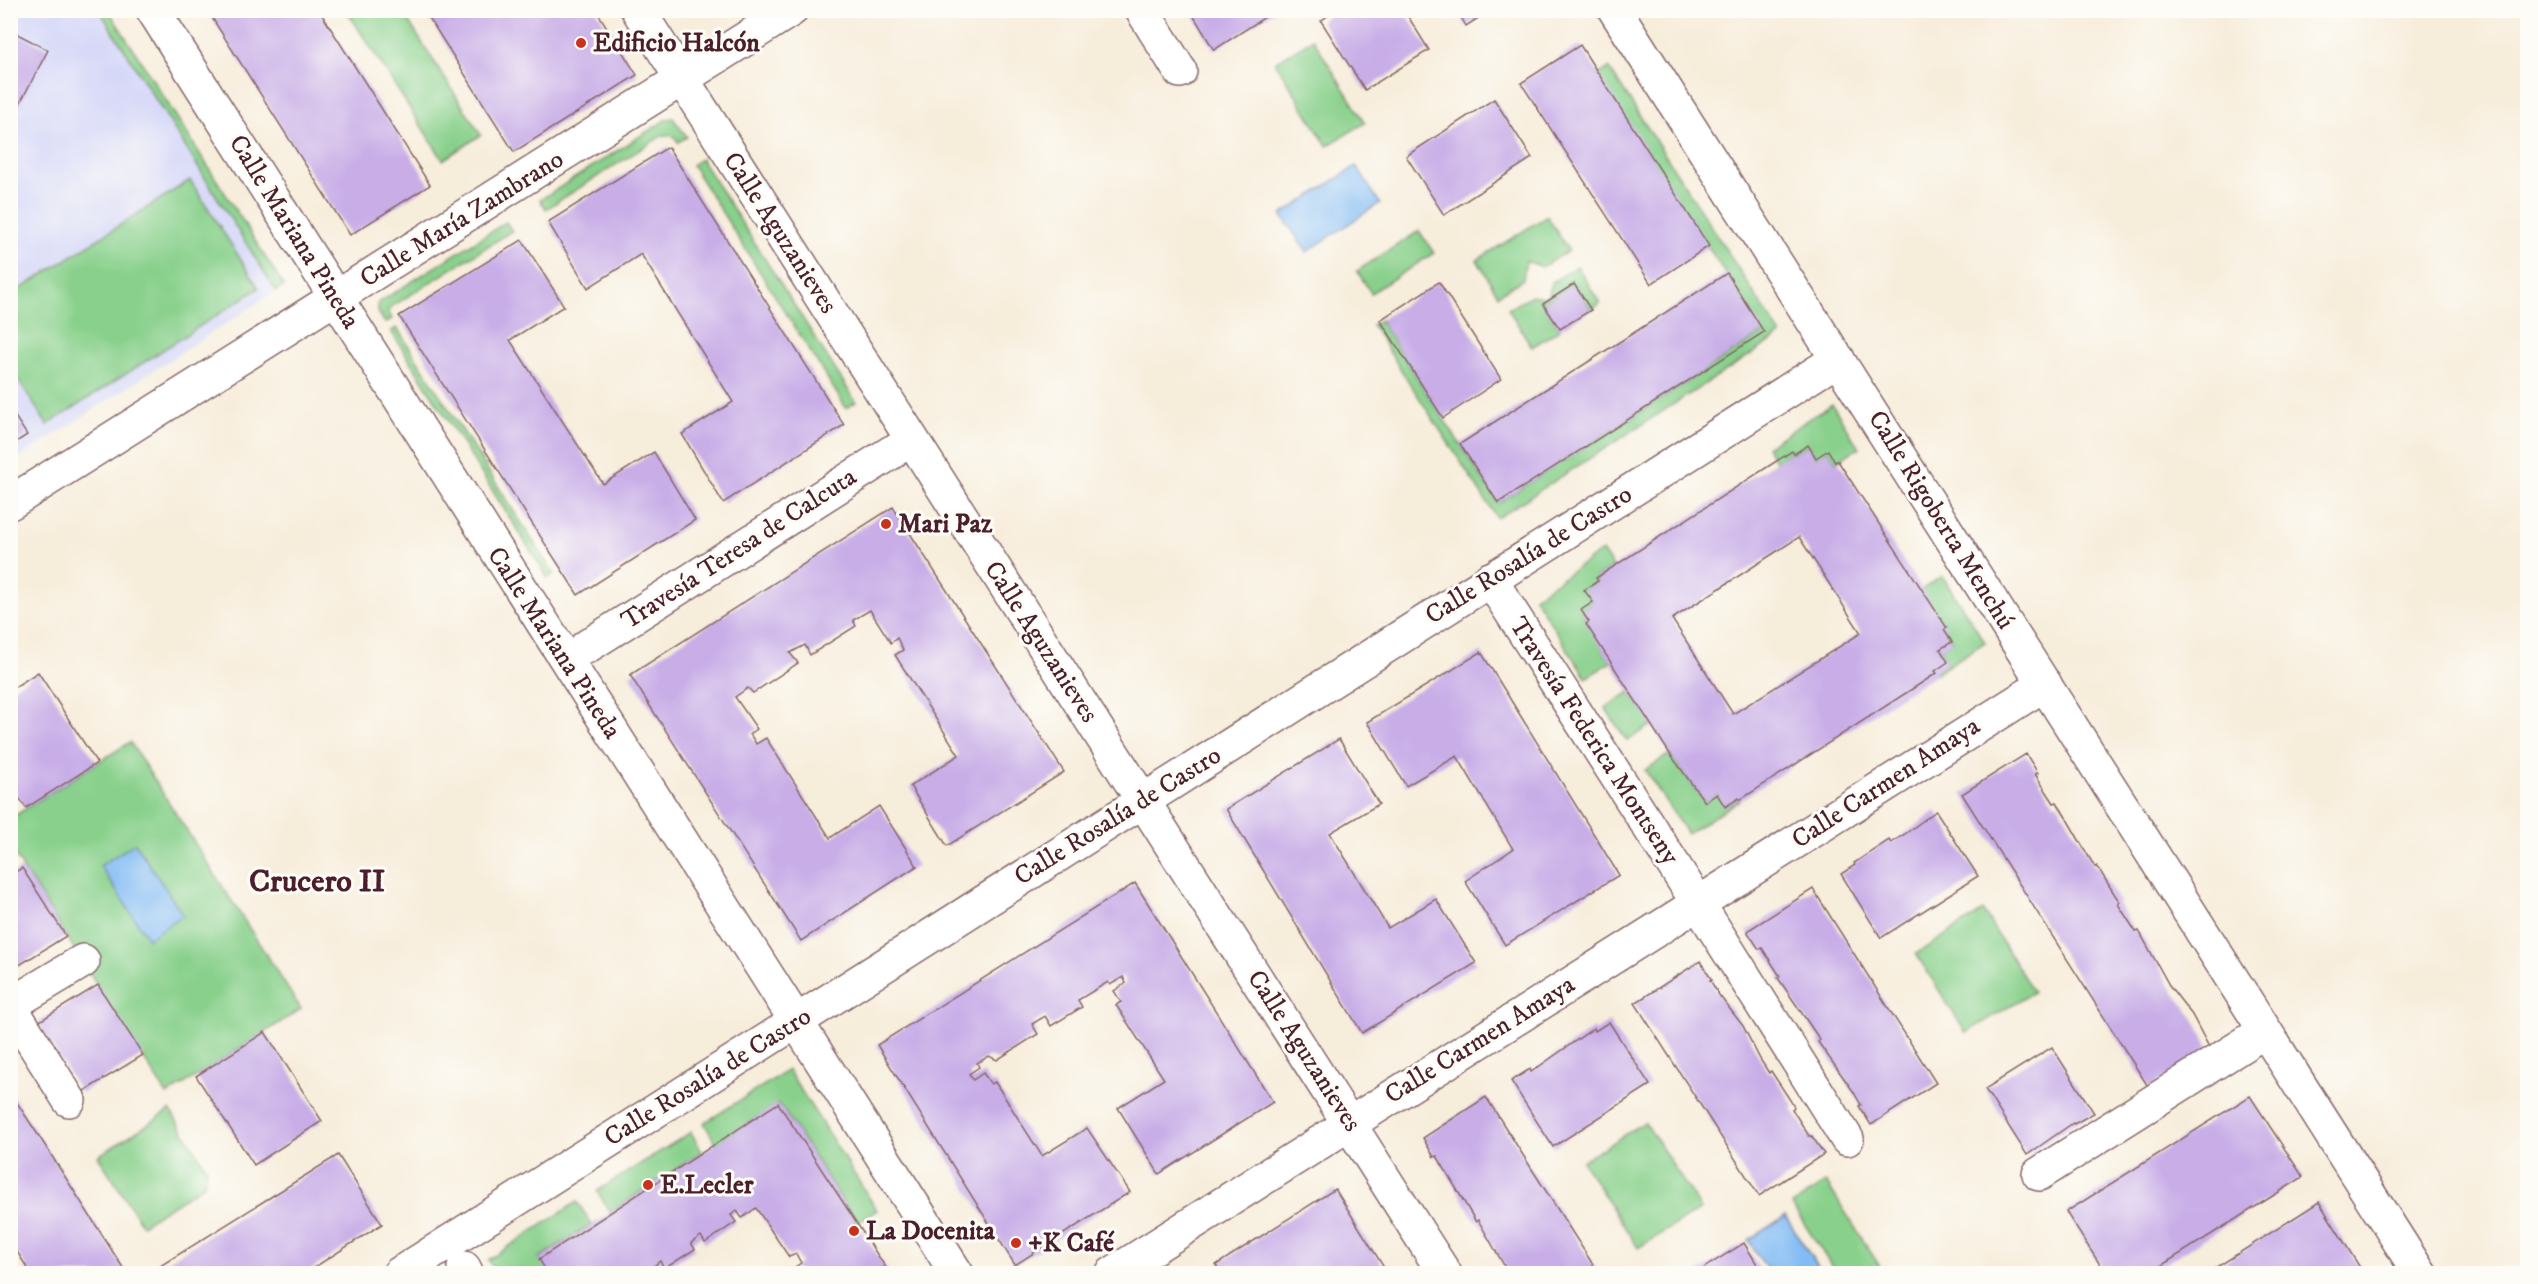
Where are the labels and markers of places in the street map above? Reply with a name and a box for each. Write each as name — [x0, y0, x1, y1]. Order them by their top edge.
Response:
place label: Edificio Halcón — [593, 27, 760, 60]
marker: Edificio Halcón — [574, 36, 588, 50]
place label: Mari Paz — [898, 508, 993, 541]
marker: Mari Paz — [879, 517, 893, 531]
place label: E.Lecler — [660, 1169, 754, 1202]
marker: E.Lecler — [641, 1178, 655, 1192]
place label: La Docenita — [866, 1215, 996, 1248]
marker: La Docenita — [847, 1224, 861, 1238]
place label: +K Café — [1028, 1227, 1115, 1260]
marker: +K Café — [1009, 1236, 1023, 1250]

